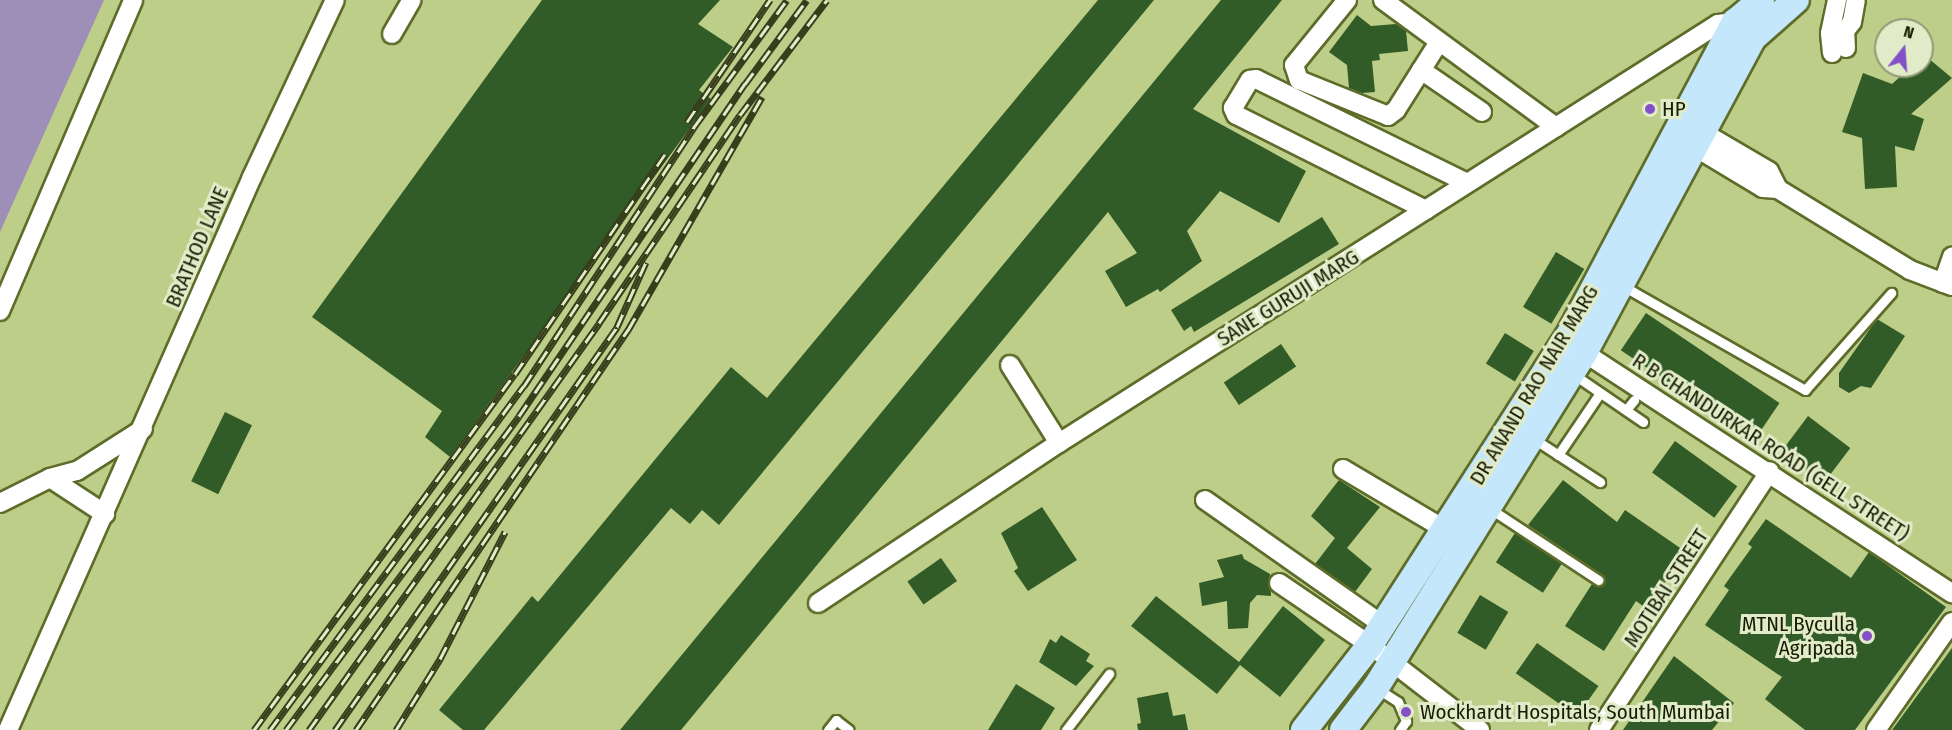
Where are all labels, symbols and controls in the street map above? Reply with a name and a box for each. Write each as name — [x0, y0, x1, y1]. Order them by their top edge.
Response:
north arrow — [1874, 18, 1934, 78]
text: N — [1901, 22, 1916, 43]
place label: HP — [1662, 96, 1686, 122]
marker: HP — [1643, 102, 1657, 116]
street label: BRATHOD LANE — [160, 183, 234, 311]
street label: SANE GURUJI MARG — [1213, 244, 1363, 352]
street label: DR ANAND RAO NAIR MARG — [1464, 281, 1604, 489]
street label: R B CHANDURKAR ROAD (GELL STREET) — [1628, 348, 1914, 546]
street label: MOTIBAI STREET — [1618, 524, 1714, 652]
place label: MTNL Byculla Agripada — [1742, 611, 1855, 661]
marker: MTNL Byculla Agripada — [1860, 629, 1874, 643]
place label: Wockhardt Hospitals, South Mumbai — [1420, 699, 1730, 725]
marker: Wockhardt Hospitals, South Mumbai — [1397, 703, 1415, 721]

